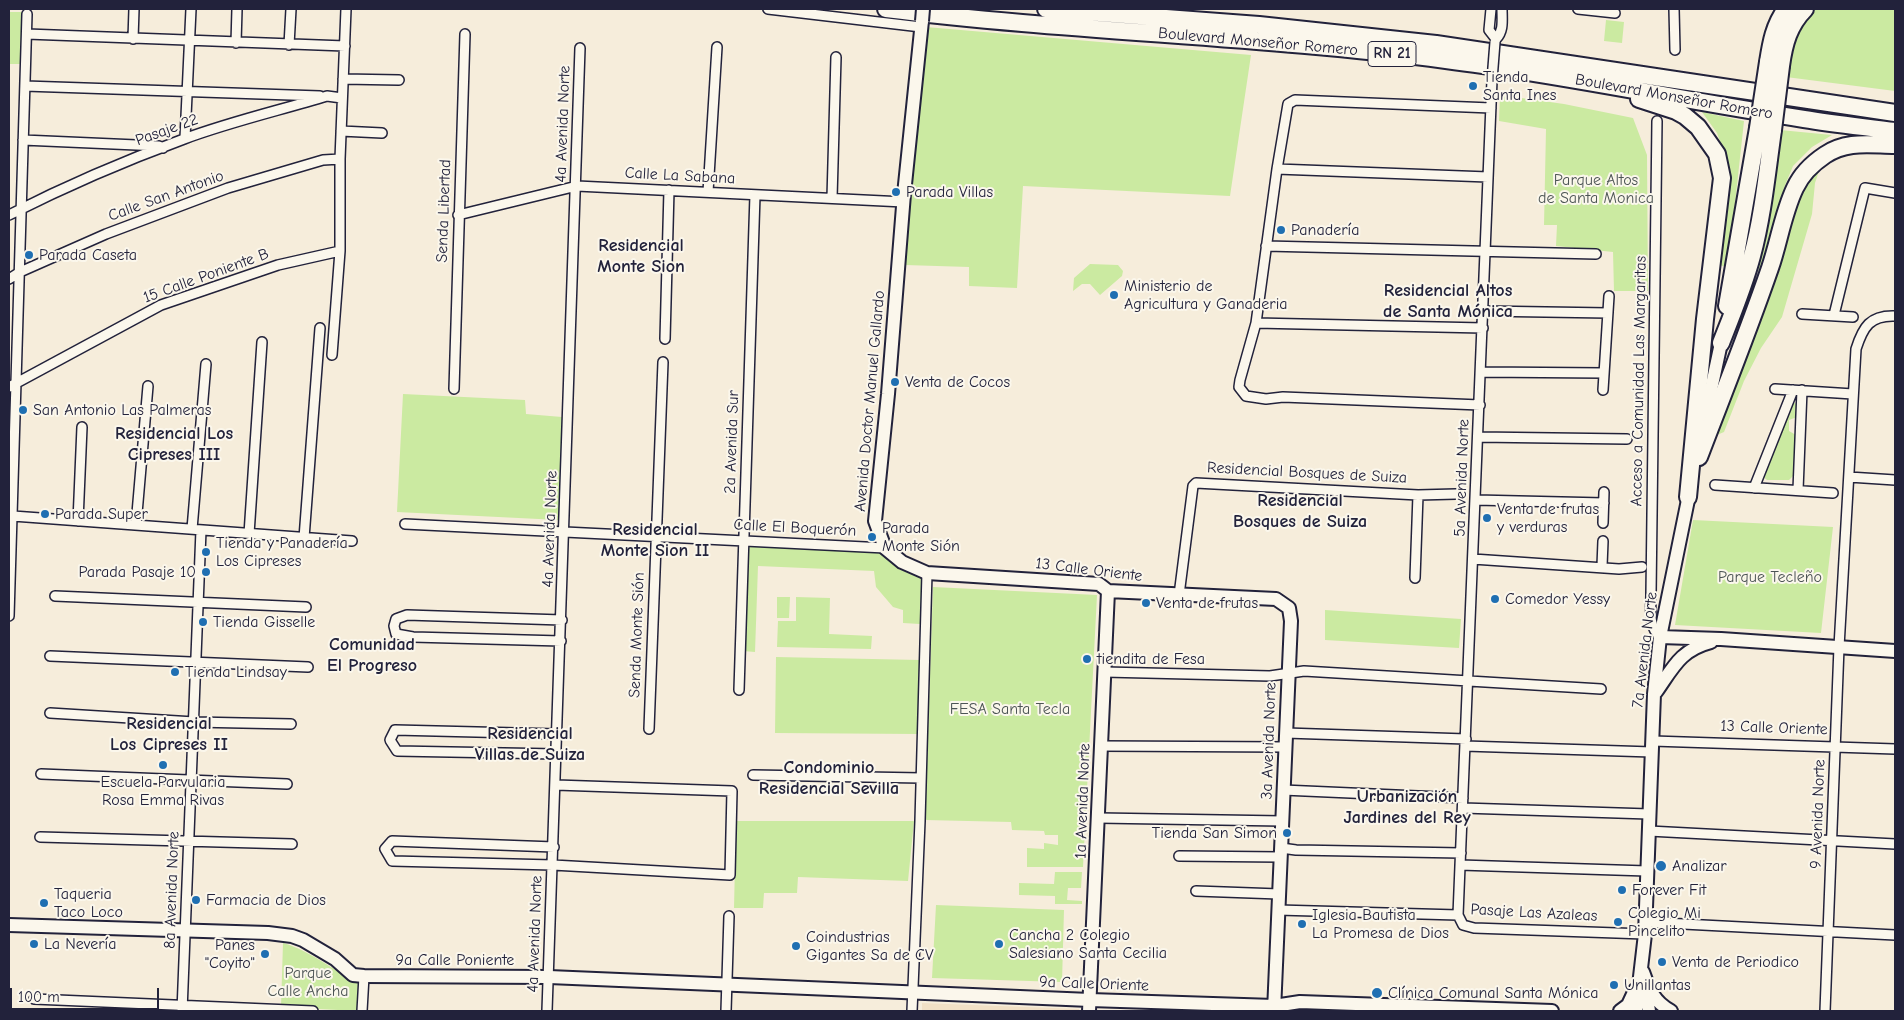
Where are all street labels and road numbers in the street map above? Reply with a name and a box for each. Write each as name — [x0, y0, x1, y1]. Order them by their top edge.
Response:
street label: Boulevard Monseñor Romero — [1157, 24, 1359, 60]
road number: RN 21 — [1368, 42, 1416, 66]
street label: 4a Avenida Norte — [551, 65, 575, 183]
street label: Boulevard Monseñor Romero — [1574, 70, 1774, 124]
street label: Pasaje 22 — [133, 110, 201, 150]
street label: Senda Libertad — [433, 159, 455, 263]
street label: Calle La Sabana — [624, 164, 736, 188]
street label: Calle San Antonio — [106, 166, 226, 226]
street label: 15 Calle Poniente B — [141, 244, 271, 308]
street label: Acceso a Comunidad Las Margaritas — [1627, 255, 1651, 507]
street label: Avenida Doctor Manuel Gallardo — [851, 290, 889, 512]
street label: 2a Avenida Sur — [721, 390, 743, 494]
street label: 5a Avenida Norte — [1450, 419, 1474, 537]
street label: Residencial Bosques de Suiza — [1207, 458, 1407, 488]
street label: 4a Avenida Norte — [538, 470, 562, 588]
street label: Calle El Boquerón — [733, 515, 857, 541]
street label: 13 Calle Oriente — [1034, 554, 1144, 586]
street label: Senda Monte Sión — [625, 572, 649, 698]
street label: 7a Avenida Norte — [1628, 591, 1662, 709]
street label: 3a Avenida Norte — [1257, 682, 1281, 800]
street label: 13 Calle Oriente — [1720, 717, 1828, 739]
street label: 1a Avenida Norte — [1071, 743, 1095, 859]
street label: 9 Avenida Norte — [1806, 759, 1830, 869]
street label: 8a Avenida Norte — [160, 831, 184, 949]
street label: 4a Avenida Norte — [523, 875, 547, 993]
street label: Pasaje Las Azaleas — [1470, 900, 1598, 926]
street label: 9a Calle Poniente — [396, 950, 514, 970]
street label: 9a Calle Oriente — [1039, 972, 1149, 996]

